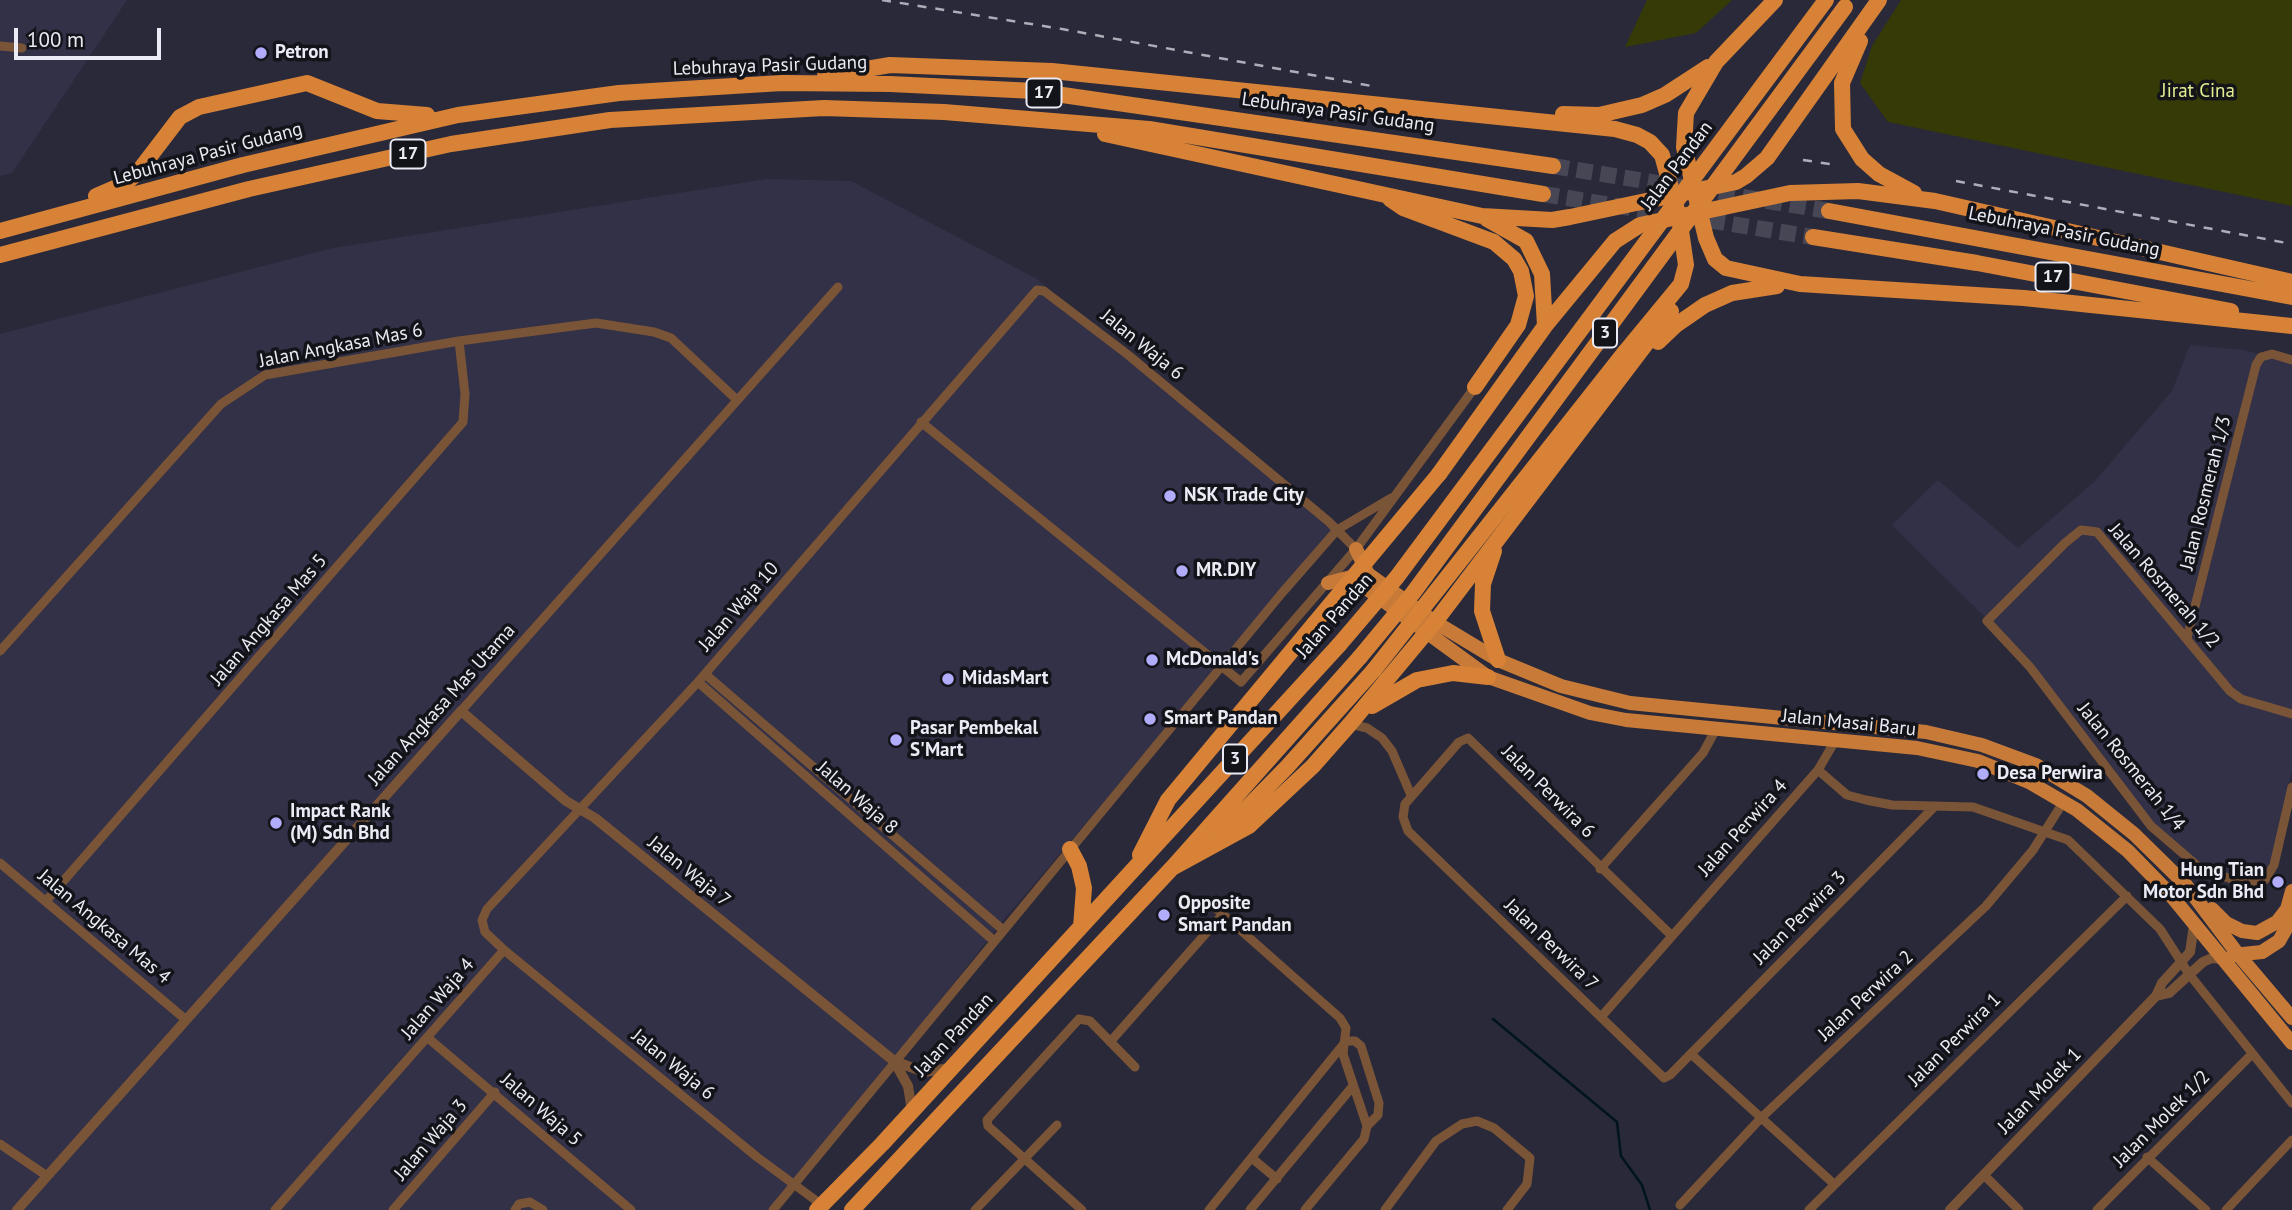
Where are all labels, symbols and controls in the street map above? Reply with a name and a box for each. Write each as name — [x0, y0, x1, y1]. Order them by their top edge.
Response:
scale bar — [18, 14, 164, 58]
text: 100 m — [27, 26, 84, 53]
place label: Petron — [275, 42, 329, 64]
marker: Petron — [253, 45, 269, 61]
street label: Lebuhraya Pasir Gudang — [672, 51, 868, 81]
road number: 17 — [1026, 78, 1062, 108]
park label: Jirat Cina — [2161, 81, 2235, 103]
street label: Lebuhraya Pasir Gudang — [1240, 88, 1436, 138]
street label: Jalan Pandan — [1636, 117, 1718, 215]
street label: Lebuhraya Pasir Gudang — [111, 118, 305, 190]
road number: 17 — [390, 140, 426, 168]
street label: Lebuhraya Pasir Gudang — [1966, 202, 2162, 262]
road number: 17 — [2036, 262, 2070, 292]
street label: Jalan Waja 6 — [1096, 305, 1188, 385]
road number: 3 — [1593, 318, 1617, 348]
street label: Jalan Angkasa Mas 6 — [257, 319, 425, 373]
street label: Jalan Rosmerah 1/3 — [2176, 414, 2236, 572]
place label: NSK Trade City — [1184, 485, 1304, 507]
marker: NSK Trade City — [1162, 488, 1178, 504]
street label: Jalan Rosmerah 1/2 — [2104, 519, 2224, 653]
street label: Jalan Angkasa Mas 5 — [206, 550, 332, 690]
street label: Jalan Waja 10 — [694, 558, 784, 656]
place label: MR.DIY — [1196, 560, 1256, 582]
marker: MR.DIY — [1174, 563, 1190, 579]
street label: Jalan Pandan — [1292, 569, 1378, 663]
street label: Jalan Angkasa Mas Utama — [364, 620, 520, 790]
place label: McDonald's — [1166, 649, 1259, 671]
marker: McDonald's — [1144, 652, 1160, 668]
place label: MidasMart — [962, 668, 1048, 690]
marker: MidasMart — [940, 671, 956, 687]
street label: Jalan Rosmerah 1/4 — [2072, 698, 2190, 836]
street label: Jalan Masai Baru — [1781, 705, 1917, 741]
place label: Smart Pandan — [1164, 708, 1278, 730]
marker: Smart Pandan — [1142, 711, 1158, 727]
place label: Pasar Pembekal S'Mart — [910, 718, 1038, 762]
marker: Pasar Pembekal S'Mart — [888, 732, 904, 748]
street label: Jalan Perwira 6 — [1497, 741, 1599, 843]
road number: 3 — [1223, 744, 1247, 774]
street label: Jalan Waja 8 — [812, 757, 902, 839]
place label: Desa Perwira — [1997, 763, 2103, 785]
marker: Desa Perwira — [1975, 766, 1991, 782]
street label: Jalan Perwira 4 — [1694, 775, 1792, 881]
place label: Impact Rank (M) Sdn Bhd — [290, 801, 391, 845]
marker: Impact Rank (M) Sdn Bhd — [268, 815, 284, 831]
street label: Jalan Waja 7 — [643, 832, 735, 912]
place label: Hung Tian Motor Sdn Bhd — [2143, 860, 2264, 904]
street label: Jalan Angkasa Mas 4 — [33, 865, 175, 989]
street label: Jalan Perwira 3 — [1749, 867, 1851, 969]
marker: Hung Tian Motor Sdn Bhd — [2270, 874, 2286, 890]
place label: Opposite Smart Pandan — [1178, 893, 1292, 937]
street label: Jalan Perwira 7 — [1499, 894, 1603, 996]
marker: Opposite Smart Pandan — [1156, 907, 1172, 923]
street label: Jalan Perwira 2 — [1814, 946, 1918, 1046]
street label: Jalan Waja 4 — [397, 954, 479, 1044]
street label: Jalan Pandan — [910, 989, 998, 1081]
street label: Jalan Perwira 1 — [1904, 989, 2006, 1091]
street label: Jalan Waja 6 — [627, 1025, 719, 1105]
street label: Jalan Molek 1 — [1993, 1043, 2087, 1139]
street label: Jalan Molek 1/2 — [2109, 1066, 2215, 1172]
street label: Jalan Waja 5 — [496, 1069, 586, 1151]
street label: Jalan Waja 3 — [390, 1095, 472, 1185]

